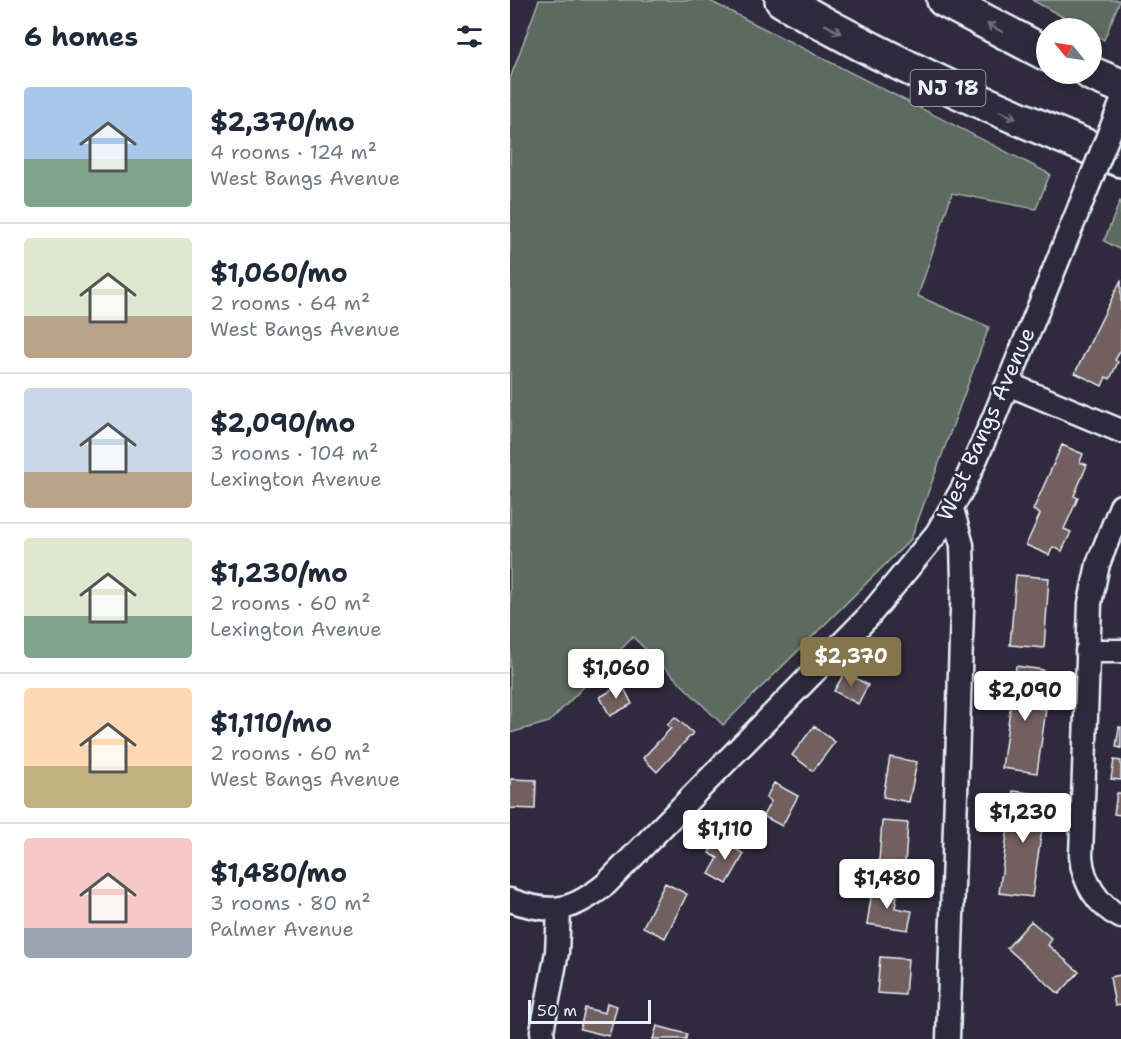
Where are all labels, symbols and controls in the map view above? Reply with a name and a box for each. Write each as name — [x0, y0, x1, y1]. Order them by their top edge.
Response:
north arrow — [1036, 18, 1102, 84]
map controls — [1036, 18, 1102, 84]
text: 6 homes — [24, 19, 138, 54]
icon: filters — [453, 20, 486, 53]
one-way arrow — [987, 22, 1005, 33]
one-way arrow — [824, 23, 841, 35]
road number: NJ 18 — [910, 70, 986, 106]
text: $2,370/mo — [210, 104, 355, 139]
one-way arrow — [998, 110, 1017, 121]
icon: home — [72, 111, 144, 183]
text: 4 rooms · 124 m² — [210, 139, 377, 165]
text: West Bangs Avenue — [210, 165, 400, 191]
text: $1,060/mo — [210, 255, 348, 290]
icon: home — [72, 262, 144, 334]
text: 2 rooms · 64 m² — [210, 290, 370, 316]
text: West Bangs Avenue — [210, 316, 400, 342]
street label: West Bangs Avenue — [930, 323, 1042, 525]
text: $2,090/mo — [210, 405, 355, 440]
icon: home — [72, 412, 144, 484]
text: 3 rooms · 104 m² — [210, 440, 378, 466]
text: Lexington Avenue — [210, 466, 382, 492]
text: $1,230/mo — [210, 555, 348, 590]
icon: home — [72, 562, 144, 634]
text: 2 rooms · 60 m² — [210, 590, 370, 616]
text: Lexington Avenue — [210, 616, 382, 642]
pin: $2,370 — [802, 637, 900, 688]
text: $2,370 — [814, 643, 888, 669]
pin: $1,060 — [567, 649, 665, 700]
text: $1,060 — [582, 655, 650, 681]
pin: $2,090 — [976, 671, 1074, 722]
text: $2,090 — [988, 677, 1062, 703]
text: $1,110/mo — [210, 705, 332, 740]
icon: home — [72, 712, 144, 784]
text: 2 rooms · 60 m² — [210, 740, 370, 766]
text: West Bangs Avenue — [210, 766, 400, 792]
pin: $1,230 — [974, 793, 1072, 844]
text: $1,230 — [989, 799, 1057, 825]
pin: $1,110 — [676, 810, 774, 861]
text: $1,110 — [697, 816, 753, 842]
text: $1,480/mo — [210, 855, 347, 890]
pin: $1,480 — [838, 859, 936, 910]
icon: home — [72, 862, 144, 934]
text: $1,480 — [853, 865, 921, 891]
text: 3 rooms · 80 m² — [210, 890, 371, 916]
text: Palmer Avenue — [210, 916, 354, 942]
scale bar — [528, 997, 651, 1024]
text: 50 m — [537, 1000, 577, 1021]

